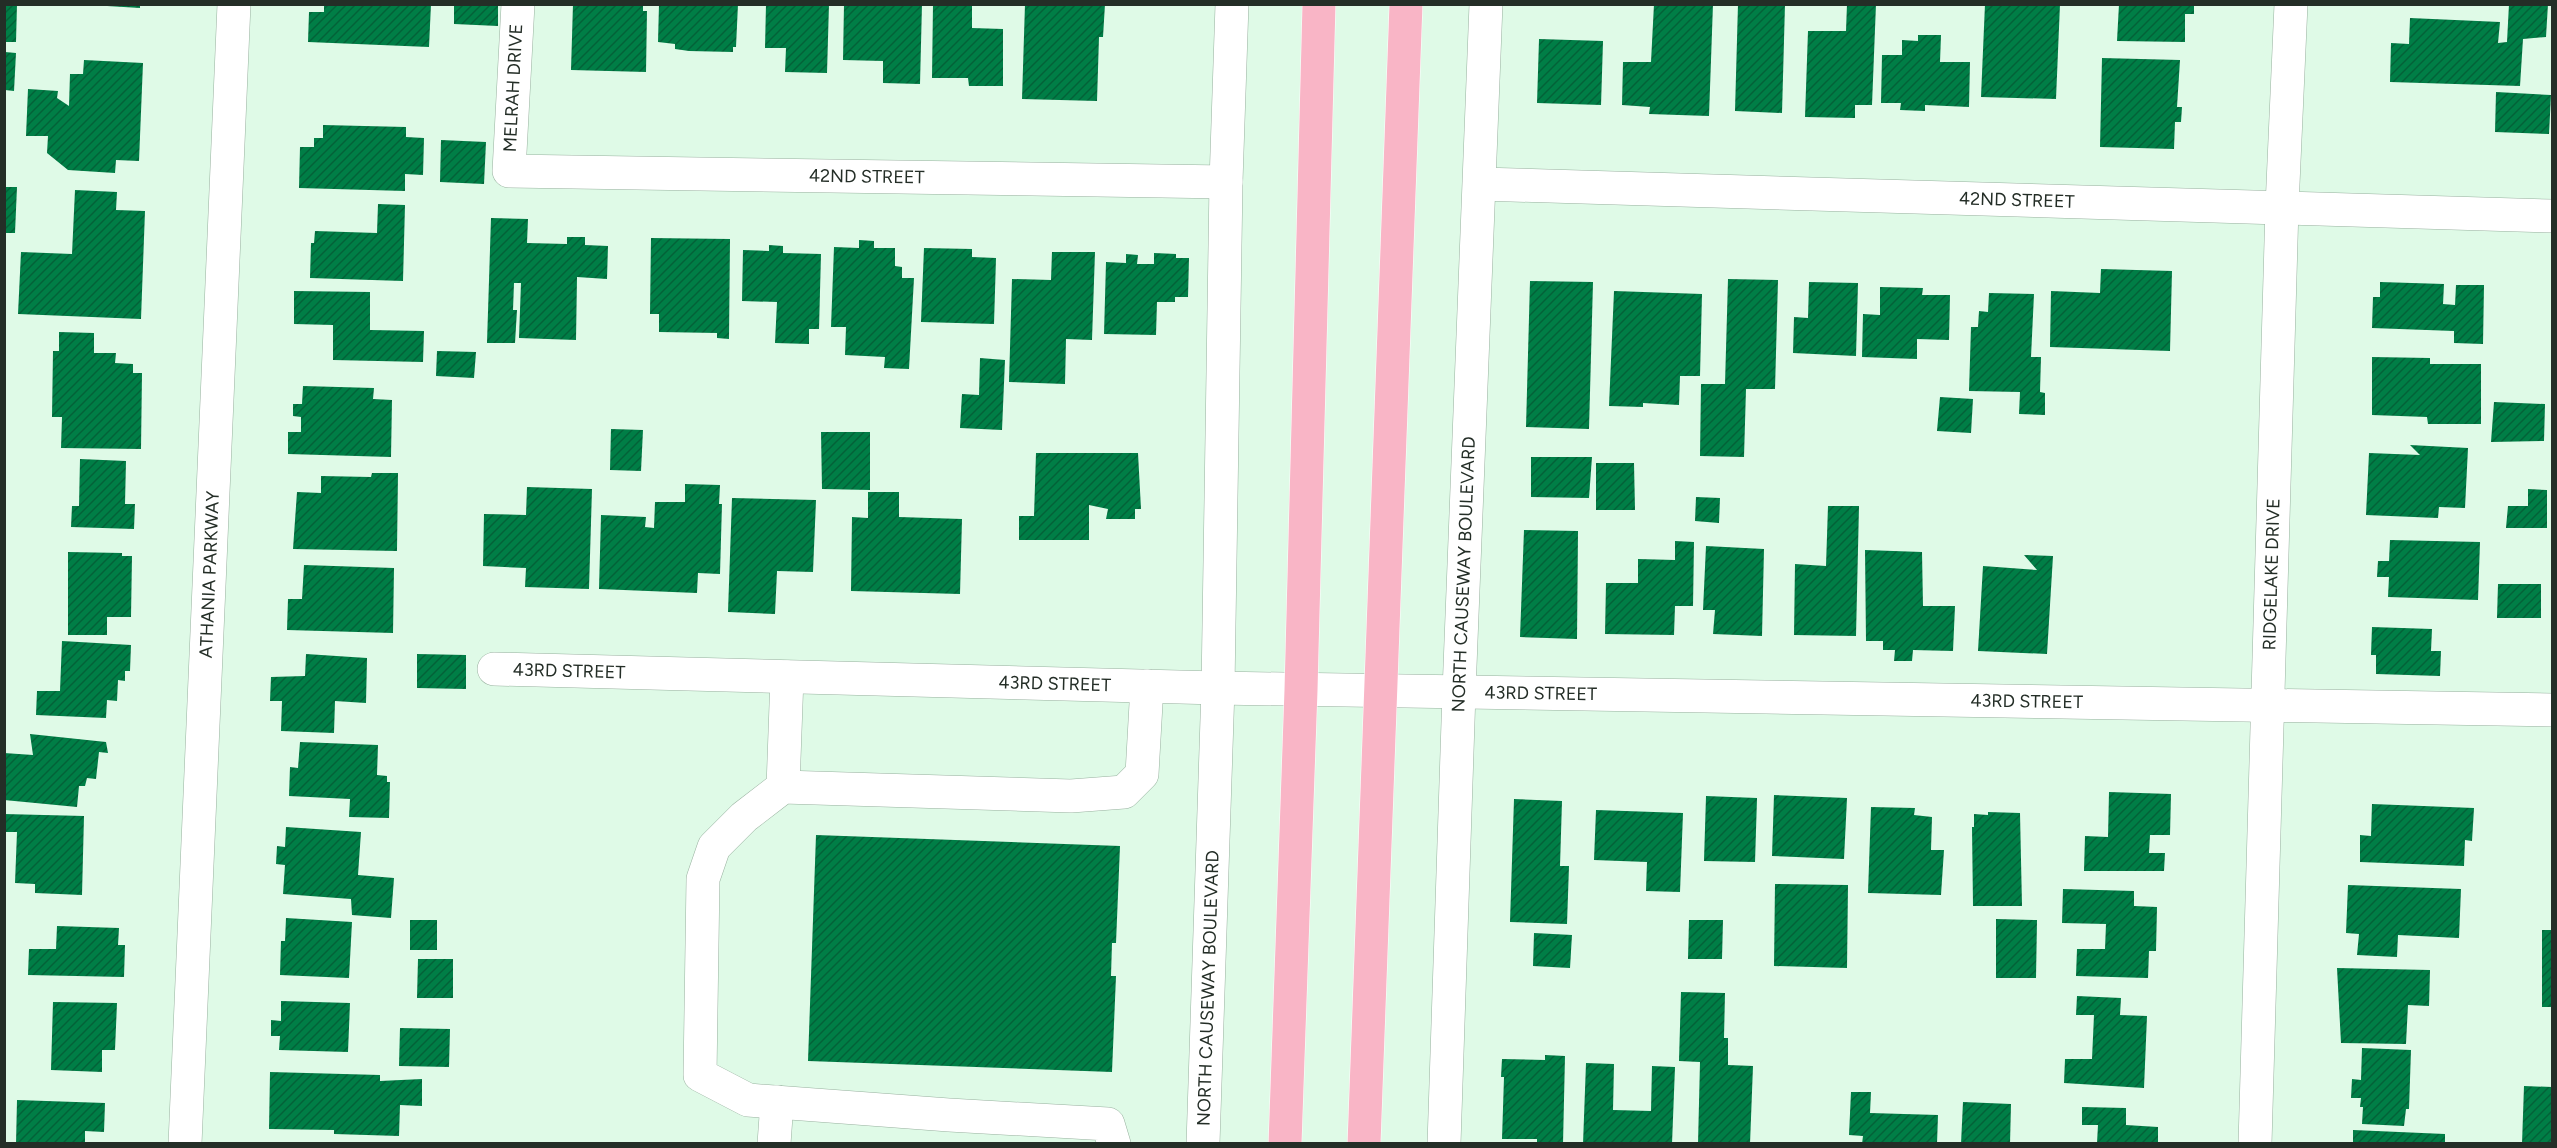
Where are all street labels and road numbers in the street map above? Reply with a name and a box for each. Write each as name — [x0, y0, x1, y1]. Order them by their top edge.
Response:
street label: MELRAH DRIVE — [499, 23, 527, 153]
street label: 42ND STREET — [809, 165, 925, 188]
street label: 42ND STREET — [1959, 187, 2075, 213]
street label: NORTH CAUSEWAY BOULEVARD — [1447, 436, 1480, 713]
street label: ATHANIA PARKWAY — [195, 490, 224, 659]
street label: RIDGELAKE DRIVE — [2258, 498, 2285, 651]
street label: 43RD STREET — [512, 658, 626, 683]
street label: 43RD STREET — [998, 671, 1111, 696]
street label: 43RD STREET — [1484, 681, 1597, 705]
street label: 43RD STREET — [1970, 689, 2083, 713]
street label: NORTH CAUSEWAY BOULEVARD — [1193, 850, 1224, 1126]

